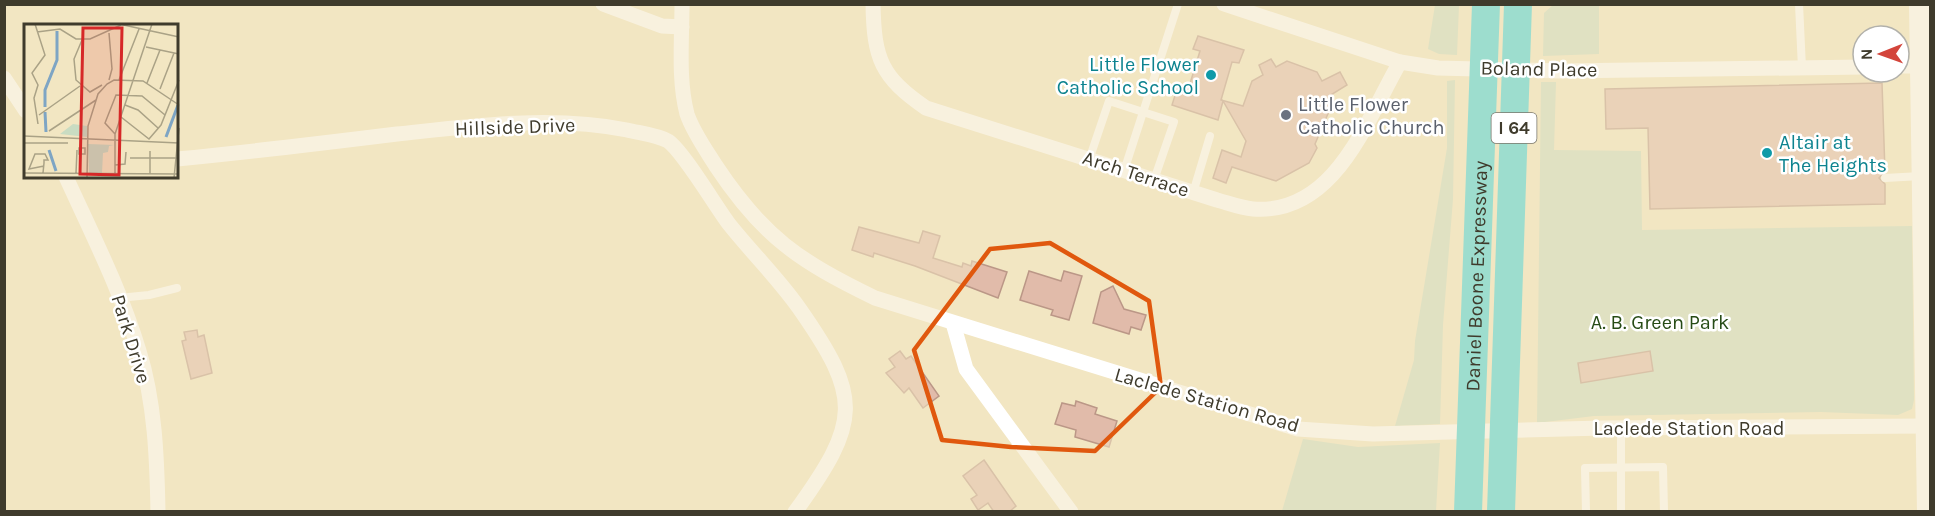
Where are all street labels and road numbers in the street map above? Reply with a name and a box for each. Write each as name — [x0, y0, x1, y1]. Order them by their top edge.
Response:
street label: Boland Place — [1480, 56, 1598, 82]
street label: Hillside Drive — [454, 113, 576, 141]
road number: I 64 — [1492, 113, 1537, 143]
street label: Arch Terrace — [1080, 146, 1192, 202]
street label: Daniel Boone Expressway — [1461, 160, 1492, 392]
street label: Park Drive — [107, 292, 155, 386]
street label: Laclede Station Road — [1112, 363, 1302, 437]
street label: Laclede Station Road — [1593, 417, 1785, 440]

